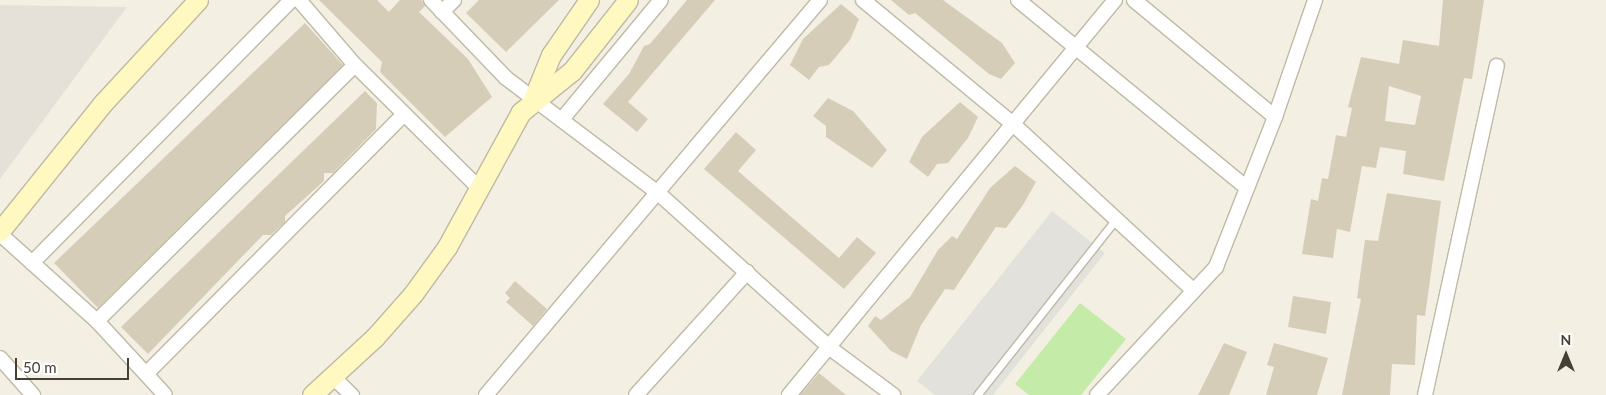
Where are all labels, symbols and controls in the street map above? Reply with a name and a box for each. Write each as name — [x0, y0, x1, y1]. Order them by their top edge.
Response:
north arrow — [1541, 330, 1591, 380]
text: N — [1561, 331, 1571, 348]
scale bar — [18, 348, 131, 380]
text: 50 m — [23, 358, 57, 376]

